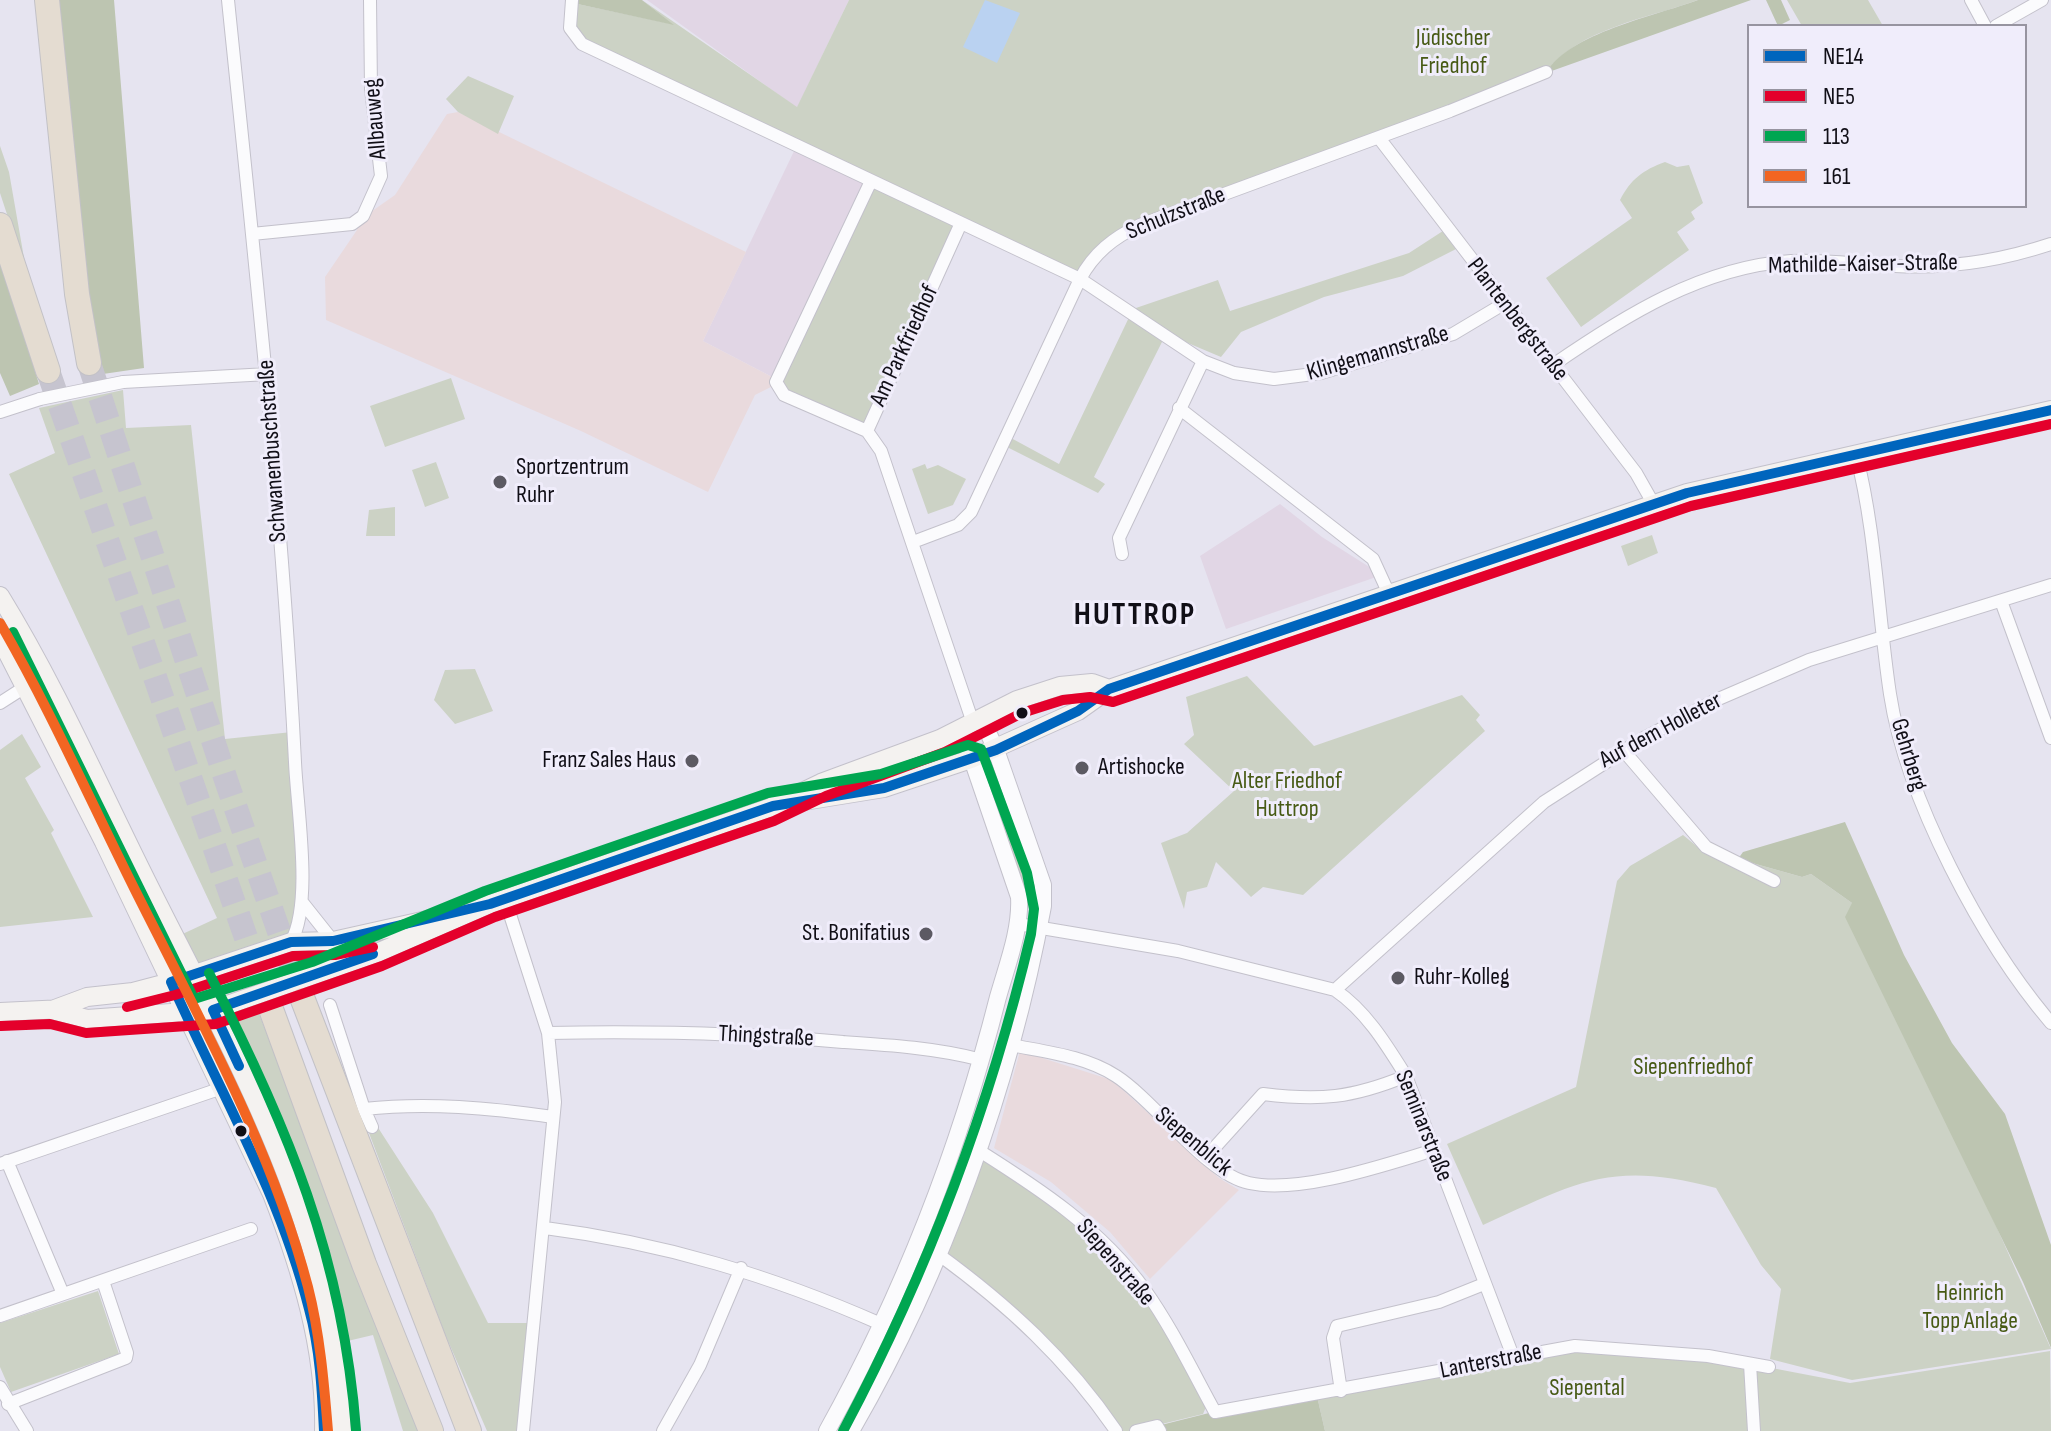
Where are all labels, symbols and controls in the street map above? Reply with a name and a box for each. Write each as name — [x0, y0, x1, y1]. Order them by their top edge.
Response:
legend — [1747, 24, 2027, 208]
park label: Jüdischer Friedhof — [1416, 25, 1490, 81]
text: NE14 — [1823, 42, 1864, 71]
street label: Allbauweg — [358, 77, 394, 161]
text: NE5 — [1823, 82, 1855, 111]
text: 113 — [1823, 122, 1850, 151]
text: 161 — [1823, 162, 1850, 191]
street label: Schulzstraße — [1122, 181, 1230, 247]
street label: Mathilde-Kaiser-Straße — [1768, 249, 1958, 281]
street label: Plantenbergstraße — [1460, 253, 1574, 387]
street label: Am Parkfriedhof — [864, 281, 946, 411]
street label: Klingemannstraße — [1304, 320, 1452, 388]
street label: Schwanenbuschstraße — [252, 359, 294, 543]
place label: Sportzentrum Ruhr — [516, 454, 629, 510]
marker: Sportzentrum Ruhr — [491, 473, 509, 491]
district label: HUTTROP — [1074, 597, 1196, 635]
street label: Auf dem Holleter — [1595, 687, 1727, 775]
unlabelled marker — [1014, 705, 1030, 721]
street label: Gehrberg — [1883, 715, 1933, 795]
place label: Franz Sales Haus — [542, 747, 676, 775]
marker: Franz Sales Haus — [683, 752, 701, 770]
place label: Artishocke — [1098, 754, 1185, 782]
marker: Artishocke — [1073, 759, 1091, 777]
park label: Alter Friedhof Huttrop — [1232, 768, 1342, 824]
place label: St. Bonifatius — [802, 920, 910, 948]
marker: St. Bonifatius — [917, 925, 935, 943]
place label: Ruhr-Kolleg — [1414, 964, 1510, 992]
marker: Ruhr-Kolleg — [1389, 969, 1407, 987]
street label: Thingstraße — [718, 1020, 814, 1054]
park label: Siepenfriedhof — [1633, 1054, 1753, 1082]
street label: Seminarstraße — [1388, 1066, 1458, 1186]
street label: Siepenblick — [1148, 1101, 1238, 1183]
unlabelled marker — [233, 1123, 249, 1139]
street label: Siepenstraße — [1069, 1214, 1161, 1312]
park label: Heinrich Topp Anlage — [1922, 1280, 2018, 1336]
street label: Lanterstraße — [1438, 1338, 1544, 1386]
park label: Siepental — [1549, 1375, 1625, 1403]

